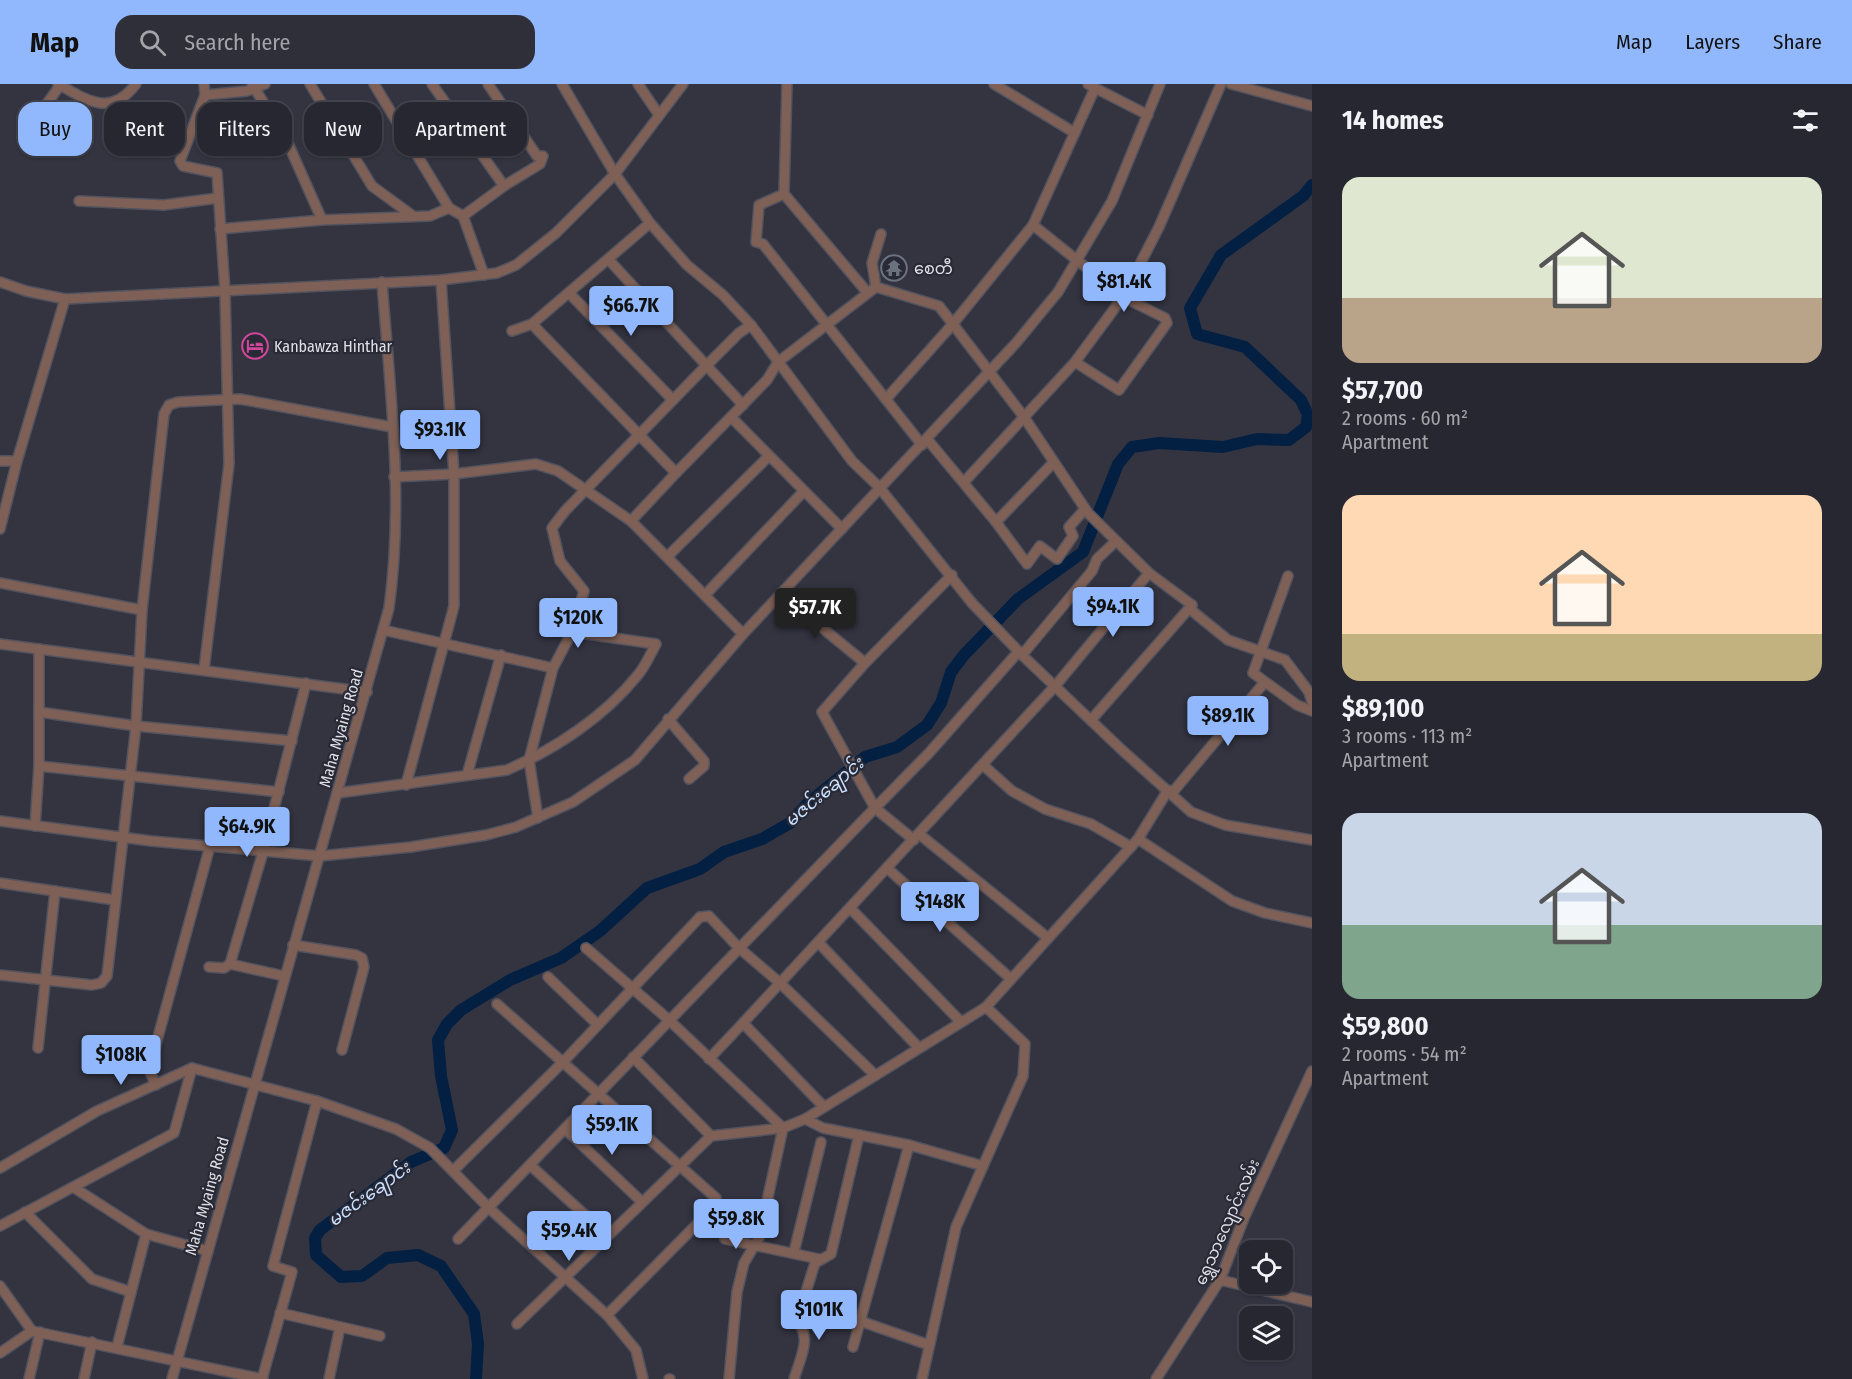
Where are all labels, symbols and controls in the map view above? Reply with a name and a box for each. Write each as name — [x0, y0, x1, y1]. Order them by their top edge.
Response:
search box — [115, 15, 535, 69]
text: Map — [30, 26, 79, 59]
icon: search — [136, 26, 169, 59]
text: Search here — [184, 29, 290, 56]
text: Map — [1616, 29, 1652, 55]
text: Layers — [1685, 29, 1740, 55]
text: Share — [1773, 29, 1822, 55]
chip: Buy — [18, 102, 92, 156]
chip: Rent — [104, 102, 185, 156]
chip: Filters — [197, 102, 292, 156]
chip: New — [304, 102, 382, 156]
chip: Apartment — [394, 102, 527, 156]
icon: filters — [1789, 104, 1822, 137]
text: 14 homes — [1342, 105, 1444, 136]
icon: home — [1528, 216, 1636, 324]
temple icon: စေတီ — [879, 253, 909, 283]
place label: စေတီ — [914, 258, 953, 278]
pin: $81.4K — [1075, 262, 1173, 313]
text: $81.4K — [1097, 269, 1151, 293]
pin: $66.7K — [582, 286, 680, 337]
text: $66.7K — [603, 293, 659, 317]
hotel icon: Kanbawza Hinthar — [240, 331, 270, 361]
place label: Kanbawza Hinthar — [274, 337, 393, 356]
text: $57,700 — [1342, 375, 1423, 406]
text: 2 rooms · 60 m² — [1342, 406, 1468, 430]
pin: $93.1K — [391, 410, 489, 461]
text: $93.1K — [414, 417, 466, 441]
text: Apartment — [1342, 430, 1429, 454]
icon: home — [1528, 534, 1636, 642]
pin: $94.1K — [1064, 587, 1162, 638]
pin: $57.7K — [766, 588, 864, 639]
text: $94.1K — [1087, 594, 1139, 618]
text: $57.7K — [789, 595, 841, 619]
pin: $120K — [536, 598, 620, 649]
text: $120K — [553, 605, 603, 629]
street label: Maha Myaing Road — [315, 667, 367, 789]
text: $89,100 — [1342, 693, 1425, 724]
pin: $89.1K — [1179, 696, 1277, 747]
text: $89.1K — [1201, 703, 1255, 727]
text: 3 rooms · 113 m² — [1342, 724, 1472, 748]
text: Apartment — [1342, 748, 1429, 772]
water label: မဇင်းချောင်း — [779, 750, 872, 834]
pin: $64.9K — [198, 807, 296, 858]
text: $64.9K — [219, 814, 275, 838]
icon: home — [1528, 852, 1636, 960]
pin: $148K — [898, 882, 982, 933]
text: $148K — [915, 889, 965, 913]
text: $59,800 — [1342, 1011, 1429, 1042]
pin: $108K — [79, 1035, 163, 1086]
text: $108K — [96, 1042, 146, 1066]
text: 2 rooms · 54 m² — [1342, 1042, 1467, 1066]
text: Apartment — [1342, 1066, 1429, 1090]
pin: $59.1K — [563, 1105, 661, 1156]
text: $59.1K — [586, 1112, 638, 1136]
street label: Maha Myaing Road — [181, 1135, 233, 1257]
water label: မဇင်းချောင်း — [322, 1154, 418, 1234]
street label: ရွှေသာလျောင်းလမ်း — [1189, 1155, 1267, 1290]
pin: $59.8K — [687, 1199, 785, 1250]
text: $59.8K — [708, 1206, 764, 1230]
pin: $59.4K — [520, 1211, 618, 1262]
text: $59.4K — [541, 1218, 597, 1242]
map controls — [1239, 1240, 1293, 1360]
button: locate — [1239, 1240, 1293, 1294]
pin: $101K — [777, 1290, 861, 1341]
text: $101K — [795, 1297, 843, 1321]
button: layers — [1239, 1306, 1293, 1360]

